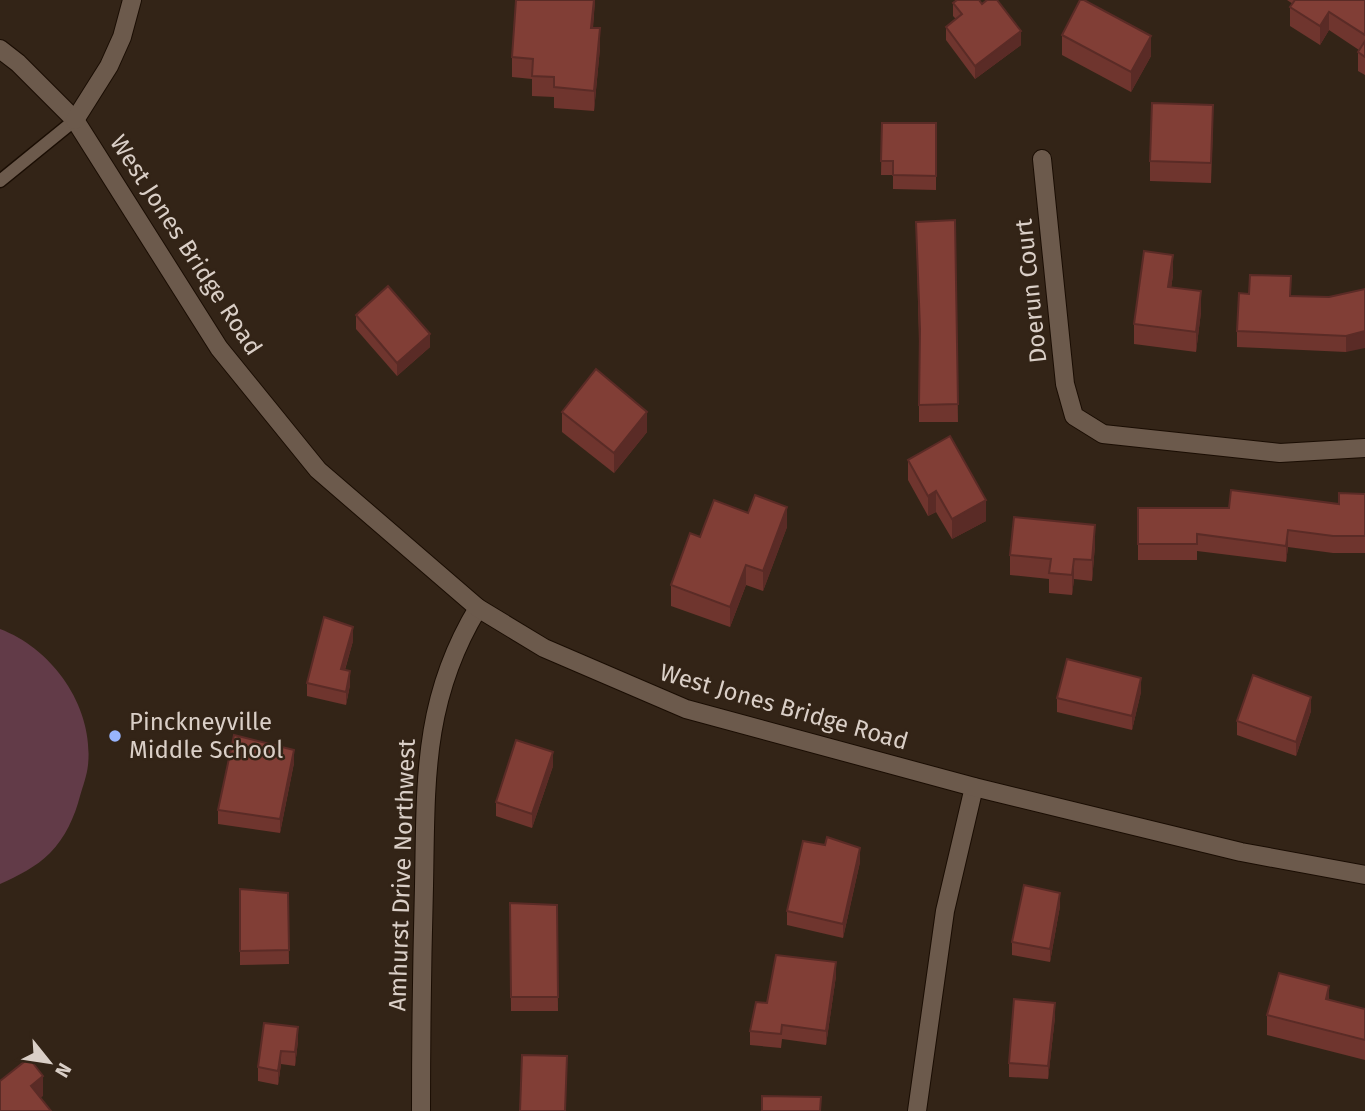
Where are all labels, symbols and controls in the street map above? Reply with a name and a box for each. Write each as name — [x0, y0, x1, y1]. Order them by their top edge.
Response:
street label: West Jones Bridge Road — [104, 130, 268, 360]
street label: Doerun Court — [1009, 217, 1053, 365]
street label: West Jones Bridge Road — [657, 658, 911, 756]
place label: Pinckneyville Middle School — [129, 708, 283, 764]
marker: Pinckneyville Middle School — [107, 728, 123, 744]
street label: Amhurst Drive Northwest — [383, 738, 421, 1012]
north arrow — [14, 1027, 84, 1097]
text: N — [50, 1059, 76, 1081]

